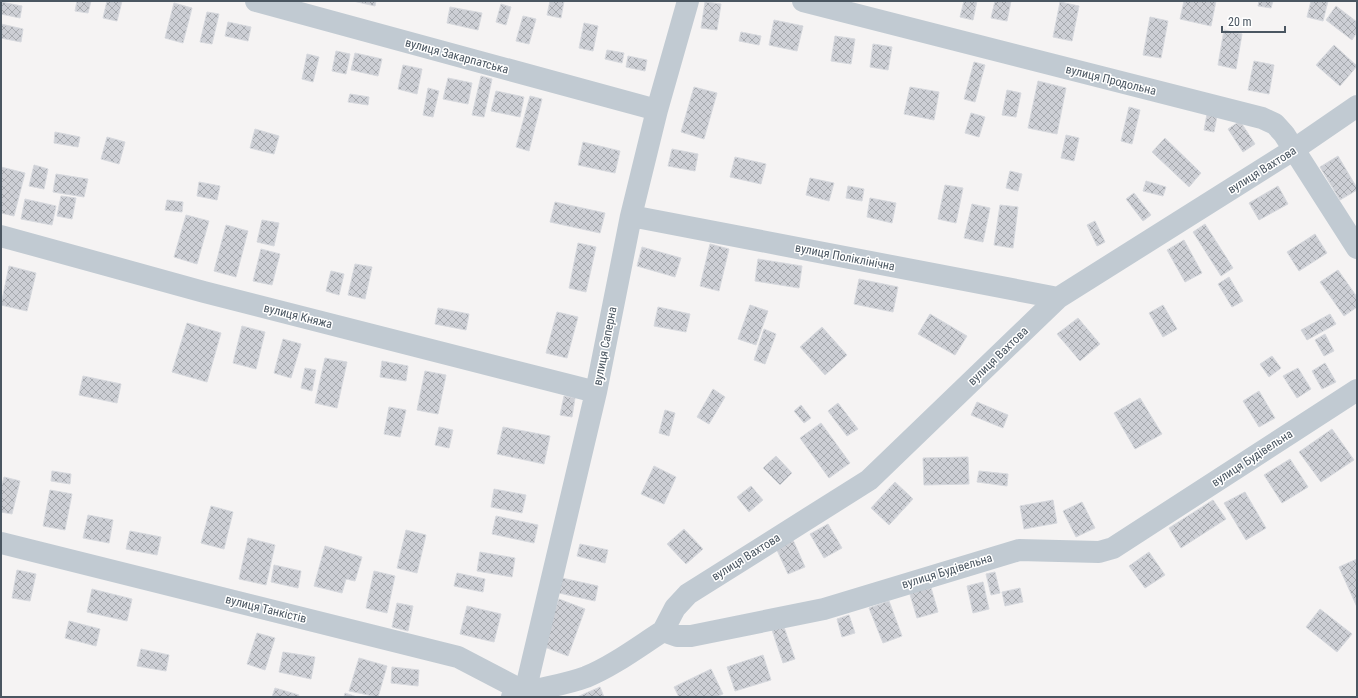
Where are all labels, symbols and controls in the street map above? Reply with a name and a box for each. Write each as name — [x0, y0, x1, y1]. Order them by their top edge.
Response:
scale bar — [1222, 8, 1285, 34]
text: 20 m — [1228, 15, 1252, 29]
street label: вулиця Закарпатська — [404, 35, 510, 77]
street label: вулиця Продольна — [1064, 62, 1158, 98]
street label: вулиця Вахтова — [1225, 143, 1299, 197]
street label: вулиця Поліклінічна — [794, 240, 896, 274]
street label: вулиця Княжа — [262, 301, 334, 331]
street label: вулиця Саперна — [591, 305, 620, 387]
street label: вулиця Вахтова — [965, 324, 1031, 388]
street label: вулиця Будівельна — [1209, 426, 1295, 489]
street label: вулиця Вахтова — [709, 530, 783, 584]
street label: вулиця Будівельна — [900, 551, 994, 591]
street label: вулиця Танкістів — [224, 592, 308, 626]

